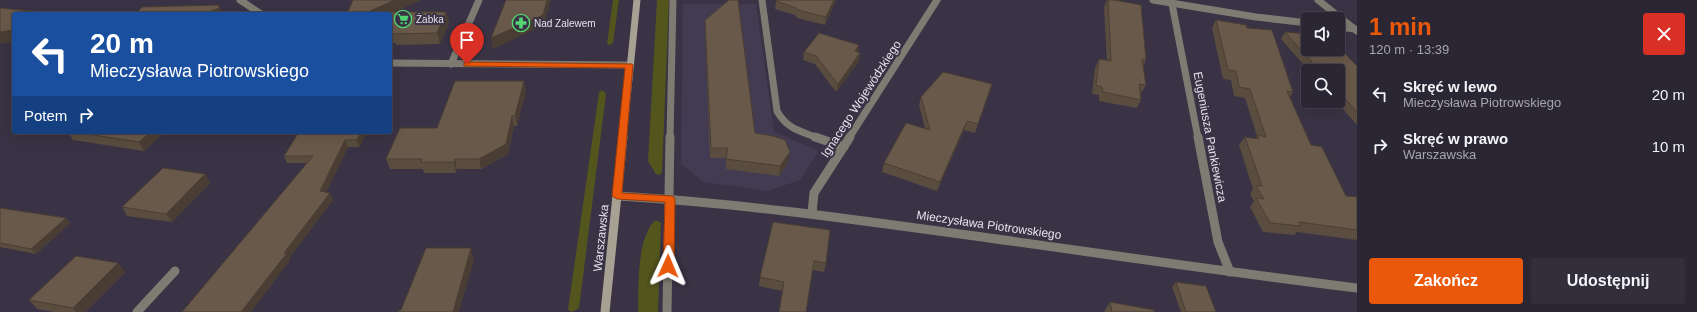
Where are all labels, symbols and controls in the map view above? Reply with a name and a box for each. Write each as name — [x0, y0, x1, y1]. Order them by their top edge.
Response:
supermarket icon: Żabka — [393, 9, 413, 29]
map controls — [1301, 12, 1345, 108]
button: sound — [1301, 12, 1345, 56]
place label: Żabka — [416, 13, 444, 25]
pharmacy icon: Nad Zalewem — [511, 13, 531, 33]
text: 1 min — [1369, 13, 1432, 40]
button: close — [1643, 13, 1685, 55]
place label: Nad Zalewem — [534, 18, 596, 29]
pin — [450, 23, 484, 64]
icon: left — [24, 28, 76, 80]
text: 20 m — [90, 28, 154, 59]
icon: arrive — [456, 29, 478, 51]
street label: Ignacego Wojewódzkiego — [818, 38, 904, 160]
text: 120 m · 13:39 — [1369, 42, 1449, 57]
text: Mieczysława Piotrowskiego — [90, 61, 309, 81]
button: search — [1301, 64, 1345, 108]
street label: Eugeniusza Pankiewicza — [1190, 71, 1230, 204]
text: Skręć w lewo — [1403, 78, 1497, 95]
icon: left — [1369, 83, 1391, 105]
text: 20 m — [1652, 86, 1685, 103]
text: Mieczysława Piotrowskiego — [1403, 95, 1561, 110]
icon: right — [75, 104, 97, 126]
text: Potem — [24, 107, 67, 124]
text: Skręć w prawo — [1403, 130, 1508, 147]
icon: right — [1369, 135, 1391, 157]
text: 10 m — [1652, 138, 1685, 155]
text: Warszawska — [1403, 147, 1476, 162]
street label: Warszawska — [591, 203, 612, 272]
street label: Mieczysława Piotrowskiego — [916, 208, 1063, 242]
position arrow — [647, 245, 689, 287]
button: Zakończ — [1369, 258, 1523, 304]
button: Udostępnij — [1531, 258, 1685, 304]

